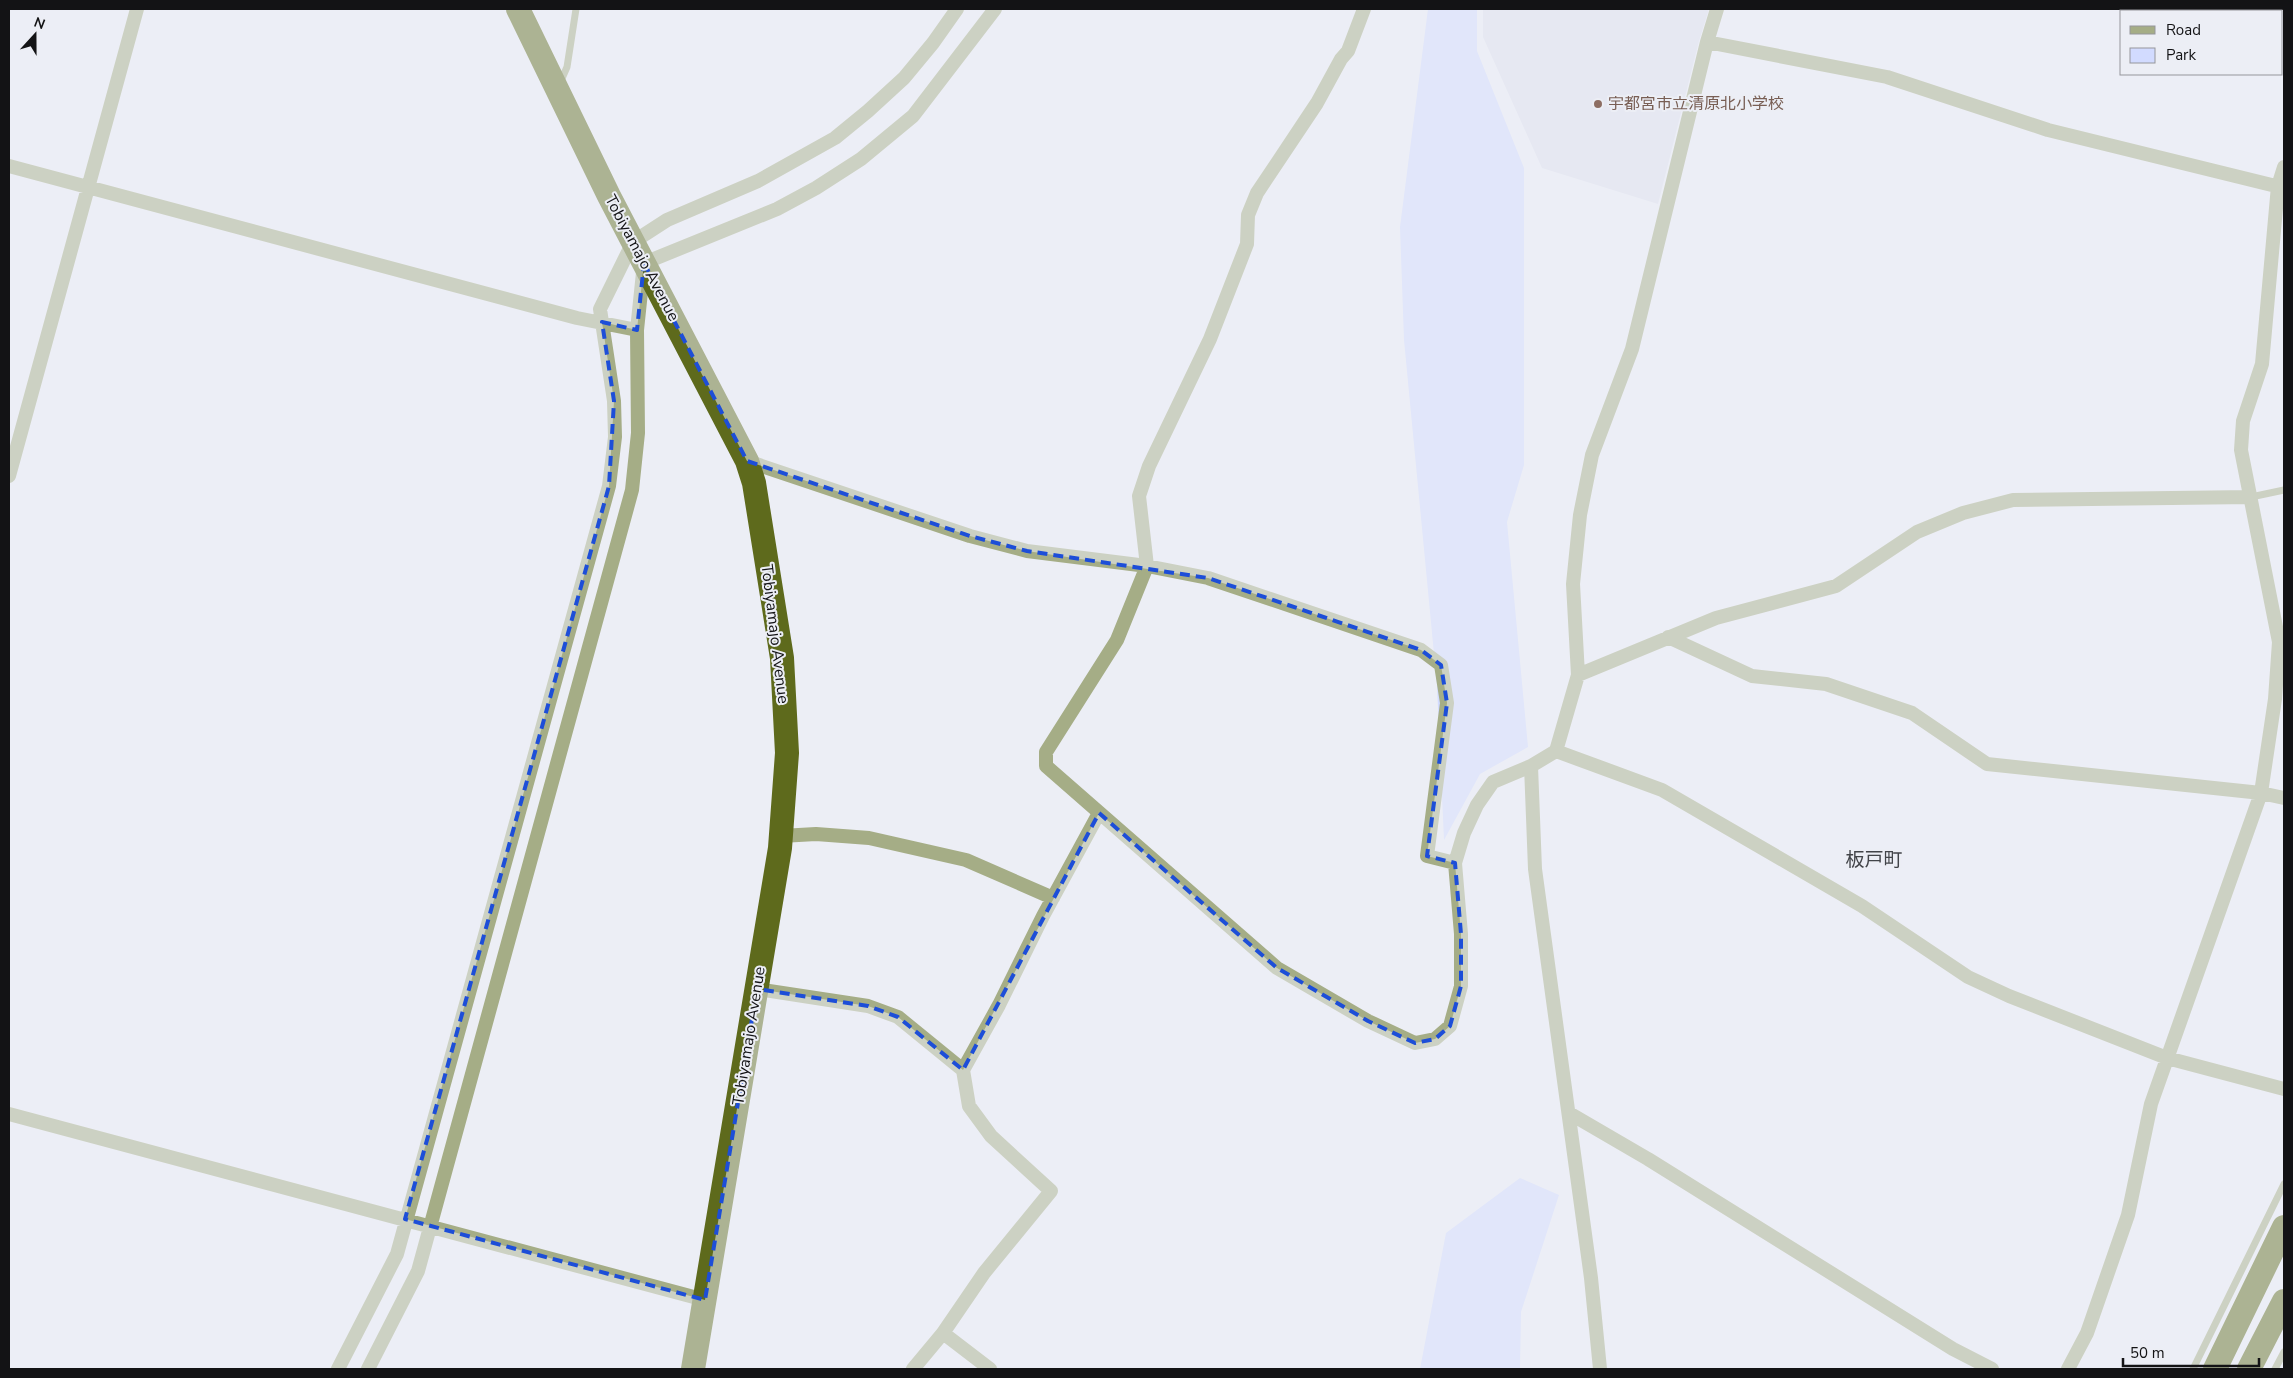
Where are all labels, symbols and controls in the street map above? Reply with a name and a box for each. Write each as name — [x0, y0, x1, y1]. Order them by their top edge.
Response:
north arrow — [10, 10, 60, 60]
legend — [2120, 10, 2283, 75]
text: N — [31, 13, 48, 34]
text: Road — [2166, 20, 2201, 40]
text: Park — [2166, 45, 2196, 65]
place label: 宇都宮市立清原北小学校 — [1608, 93, 1784, 115]
marker: 宇都宮市立清原北小学校 — [1592, 98, 1604, 110]
street label: Tobiyamajo Avenue — [599, 191, 685, 325]
street label: Tobiyamajo Avenue — [756, 563, 794, 705]
district label: 板戸町 — [1845, 847, 1903, 873]
street label: Tobiyamajo Avenue — [727, 965, 771, 1107]
scale bar — [2123, 1336, 2259, 1368]
text: 50 m — [2130, 1343, 2165, 1363]

